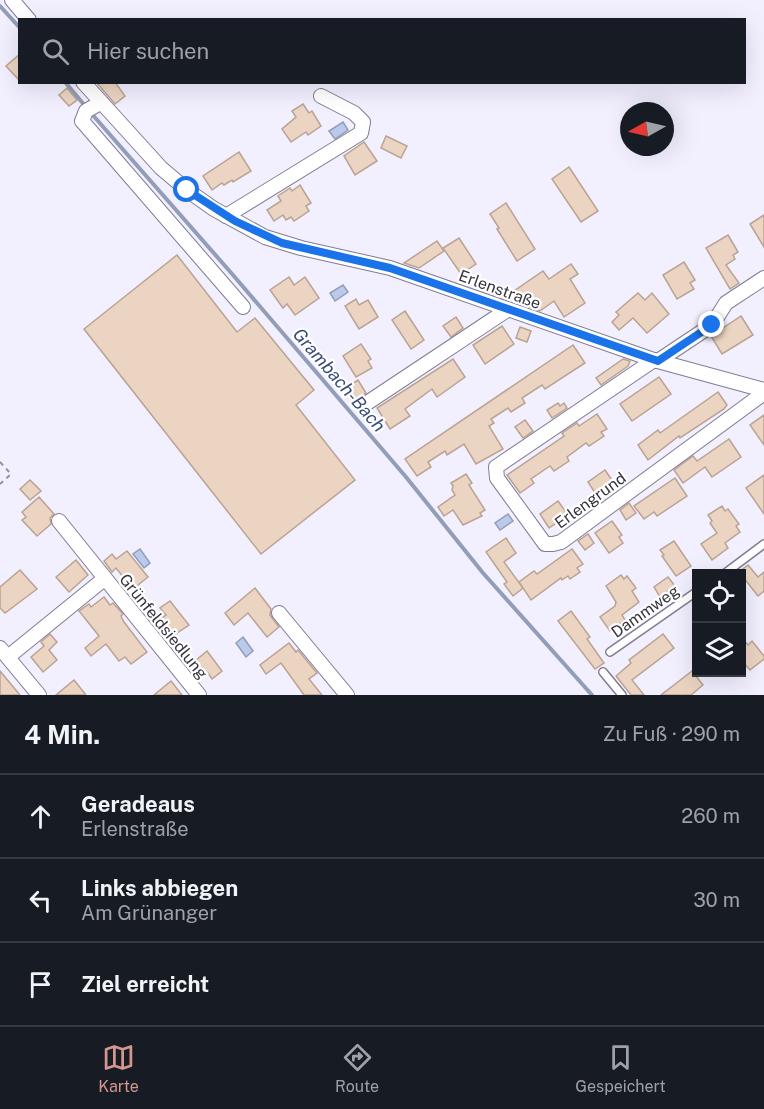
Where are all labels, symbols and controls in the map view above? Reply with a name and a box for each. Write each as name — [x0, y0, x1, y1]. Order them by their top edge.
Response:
search box — [18, 18, 746, 84]
icon: search — [39, 35, 72, 68]
text: Hier suchen — [87, 38, 209, 64]
north arrow — [620, 102, 674, 156]
route start — [173, 176, 199, 202]
street label: Erlenstraße — [456, 266, 544, 313]
route end — [698, 311, 724, 337]
water label: Grambach-Bach — [289, 324, 390, 436]
street label: Erlengrund — [551, 468, 629, 533]
map controls — [692, 569, 746, 677]
button: locate — [692, 569, 746, 623]
street label: Grünfeldsiedlung — [115, 570, 212, 683]
street label: Dammweg — [608, 581, 683, 642]
button: layers — [692, 623, 746, 677]
text: 4 Min. — [24, 719, 100, 750]
text: Zu Fuß · 290 m — [603, 722, 740, 746]
text: Geradeaus — [81, 791, 195, 817]
icon: ahead — [24, 800, 57, 833]
text: 260 m — [681, 804, 740, 828]
text: Erlenstraße — [81, 817, 189, 841]
text: Links abbiegen — [81, 875, 238, 901]
icon: left — [24, 884, 57, 917]
text: 30 m — [693, 888, 740, 912]
text: Am Grünanger — [81, 901, 217, 925]
icon: arrive — [24, 968, 57, 1001]
text: Ziel erreicht — [81, 971, 209, 997]
tab: Karte — [98, 1041, 139, 1096]
tab: Route — [335, 1041, 379, 1096]
tab: Gespeichert — [575, 1041, 666, 1096]

